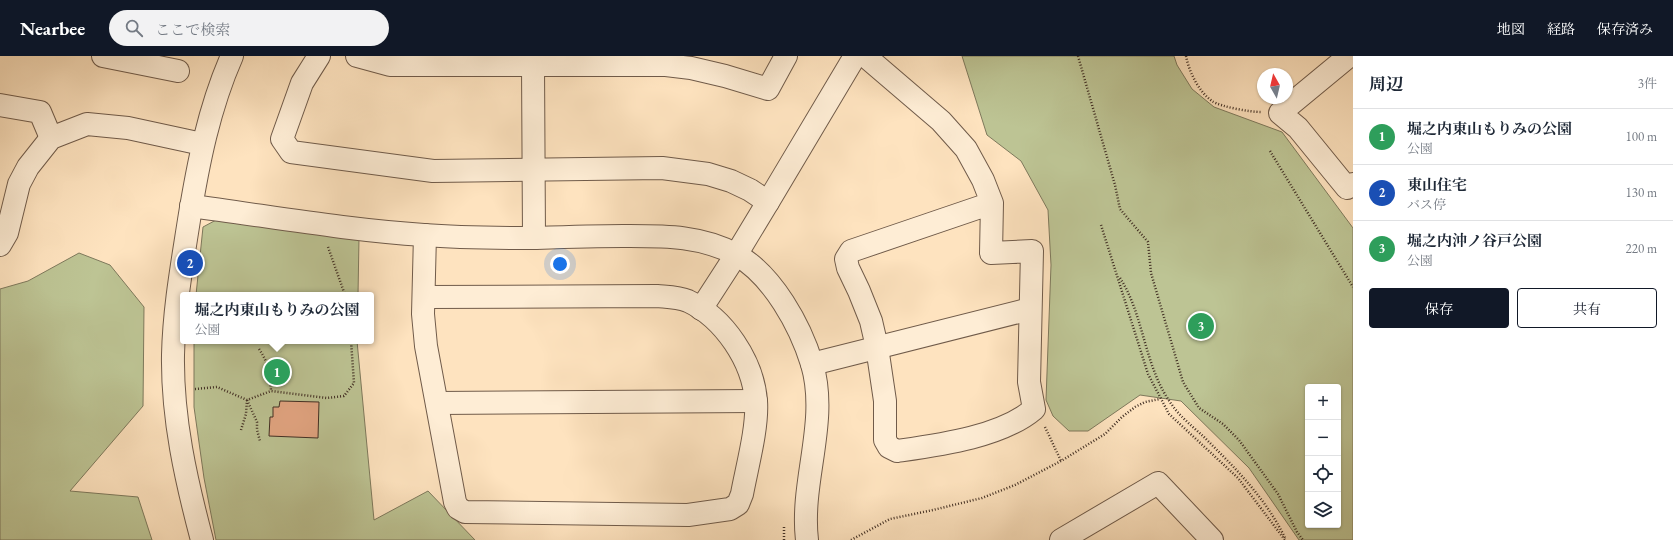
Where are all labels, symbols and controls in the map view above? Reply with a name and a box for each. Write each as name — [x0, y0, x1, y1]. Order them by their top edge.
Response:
search box — [109, 10, 389, 46]
text: Nearbee — [20, 16, 85, 41]
icon: search — [123, 17, 145, 39]
text: ここで検索 — [155, 20, 230, 39]
text: 地図 — [1497, 20, 1525, 38]
text: 経路 — [1547, 20, 1575, 38]
text: 保存済み — [1597, 20, 1653, 38]
north arrow — [1257, 68, 1293, 104]
text: 周辺 — [1369, 73, 1403, 95]
text: 3件 — [1638, 75, 1657, 92]
text: 堀之内東山もりみの公園 — [1407, 119, 1572, 138]
text: 1 — [1379, 128, 1385, 145]
text: 100 m — [1626, 128, 1657, 145]
text: 公園 — [1407, 140, 1433, 157]
text: 東山住宅 — [1407, 175, 1467, 194]
text: 2 — [1379, 184, 1385, 201]
text: 130 m — [1626, 184, 1657, 201]
text: バス停 — [1407, 196, 1446, 213]
text: 堀之内沖ノ谷戸公園 — [1407, 231, 1542, 250]
text: 3 — [1379, 240, 1385, 257]
text: 220 m — [1626, 240, 1657, 257]
pin: 2 — [177, 248, 203, 278]
text: 公園 — [1407, 252, 1433, 269]
your location — [550, 254, 570, 274]
button: 保存 — [1369, 288, 1509, 328]
button: 共有 — [1517, 288, 1657, 328]
popup — [180, 292, 374, 344]
text: 堀之内東山もりみの公園 — [194, 300, 360, 319]
pin: 3 — [1188, 311, 1214, 341]
text: 公園 — [194, 321, 221, 338]
pin: 1 — [264, 357, 290, 387]
map controls — [1305, 384, 1341, 528]
button: + — [1305, 384, 1341, 420]
button: − — [1305, 420, 1341, 456]
button: locate — [1305, 456, 1341, 492]
button: layers — [1305, 492, 1341, 528]

